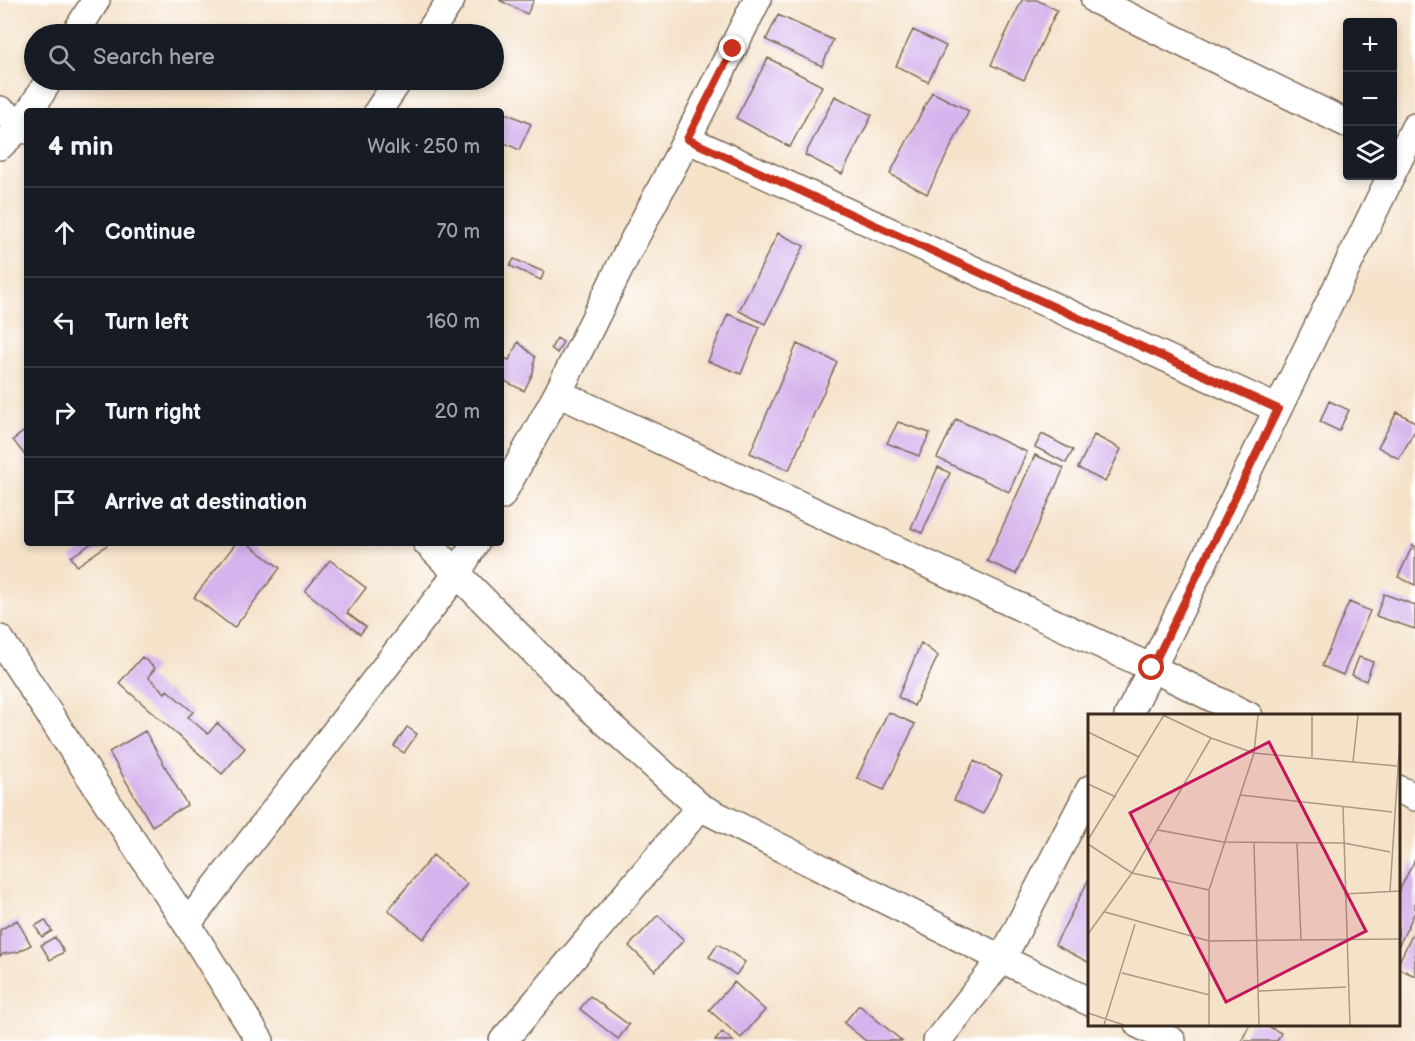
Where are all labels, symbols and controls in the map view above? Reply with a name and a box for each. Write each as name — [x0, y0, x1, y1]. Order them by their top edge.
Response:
map controls — [1343, 18, 1397, 180]
button: + — [1343, 18, 1397, 72]
search box — [24, 24, 504, 90]
route end — [719, 35, 745, 61]
icon: search — [45, 41, 78, 74]
text: Search here — [93, 44, 215, 71]
button: − — [1343, 72, 1397, 126]
button: layers — [1343, 126, 1397, 180]
text: 4 min — [48, 132, 113, 163]
text: Walk · 250 m — [367, 135, 480, 159]
icon: ahead — [48, 216, 81, 249]
text: Continue — [105, 219, 195, 246]
text: 70 m — [436, 220, 480, 244]
icon: left — [48, 306, 81, 339]
text: Turn left — [105, 309, 189, 336]
text: 160 m — [426, 310, 480, 334]
icon: right — [48, 396, 81, 429]
text: Turn right — [105, 399, 201, 426]
text: 20 m — [435, 400, 480, 424]
icon: arrive — [48, 486, 81, 519]
text: Arrive at destination — [105, 489, 307, 516]
route start — [1138, 654, 1164, 680]
inset map — [1088, 714, 1400, 1026]

